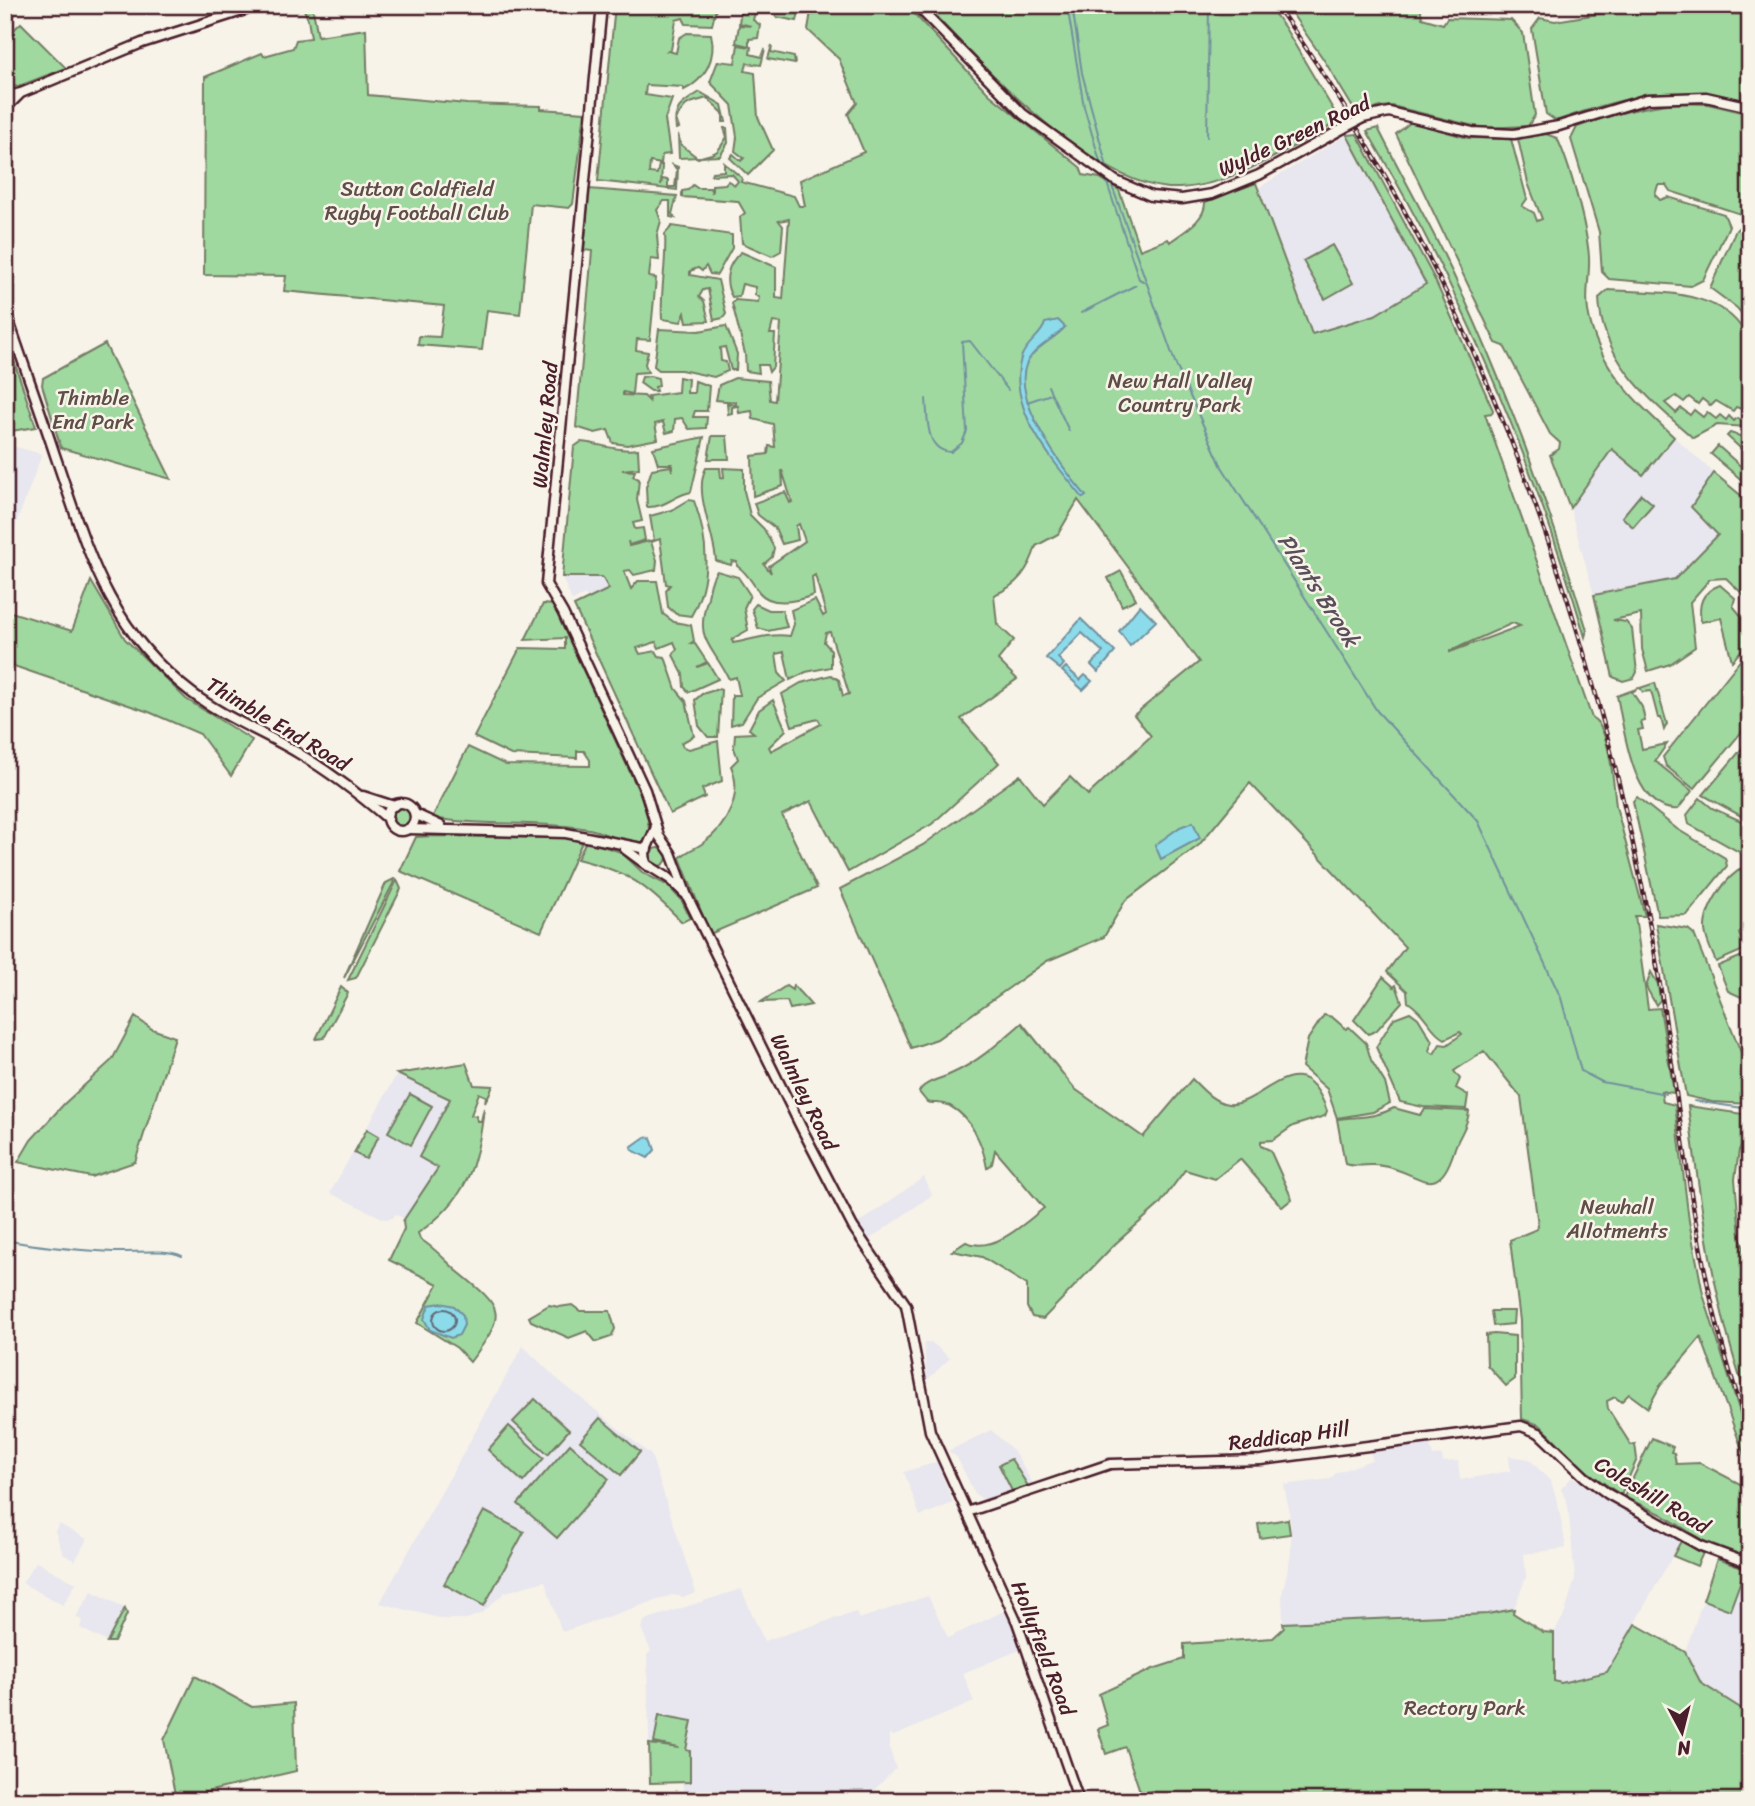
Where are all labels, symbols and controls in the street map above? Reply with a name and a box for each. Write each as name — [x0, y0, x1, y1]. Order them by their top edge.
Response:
street label: Wylde Green Road — [1211, 83, 1378, 188]
park label: Sutton Coldfield Rugby Football Club — [325, 170, 509, 232]
street label: Walmley Road — [521, 358, 570, 490]
park label: New Hall Valley Country Park — [1108, 362, 1253, 424]
park label: Thimble End Park — [52, 379, 135, 441]
water label: Plants Brook — [1266, 525, 1372, 657]
street label: Thimble End Road — [199, 666, 359, 783]
street label: Walmley Road — [759, 1027, 850, 1159]
park label: Newhall Allotments — [1565, 1188, 1668, 1250]
street label: Reddicap Hill — [1226, 1410, 1353, 1462]
street label: Coleshill Road — [1587, 1445, 1719, 1546]
street label: Hollyfield Road — [1000, 1575, 1087, 1723]
park label: Rectory Park — [1404, 1689, 1526, 1727]
north arrow — [1646, 1698, 1716, 1768]
text: N — [1675, 1731, 1694, 1766]

